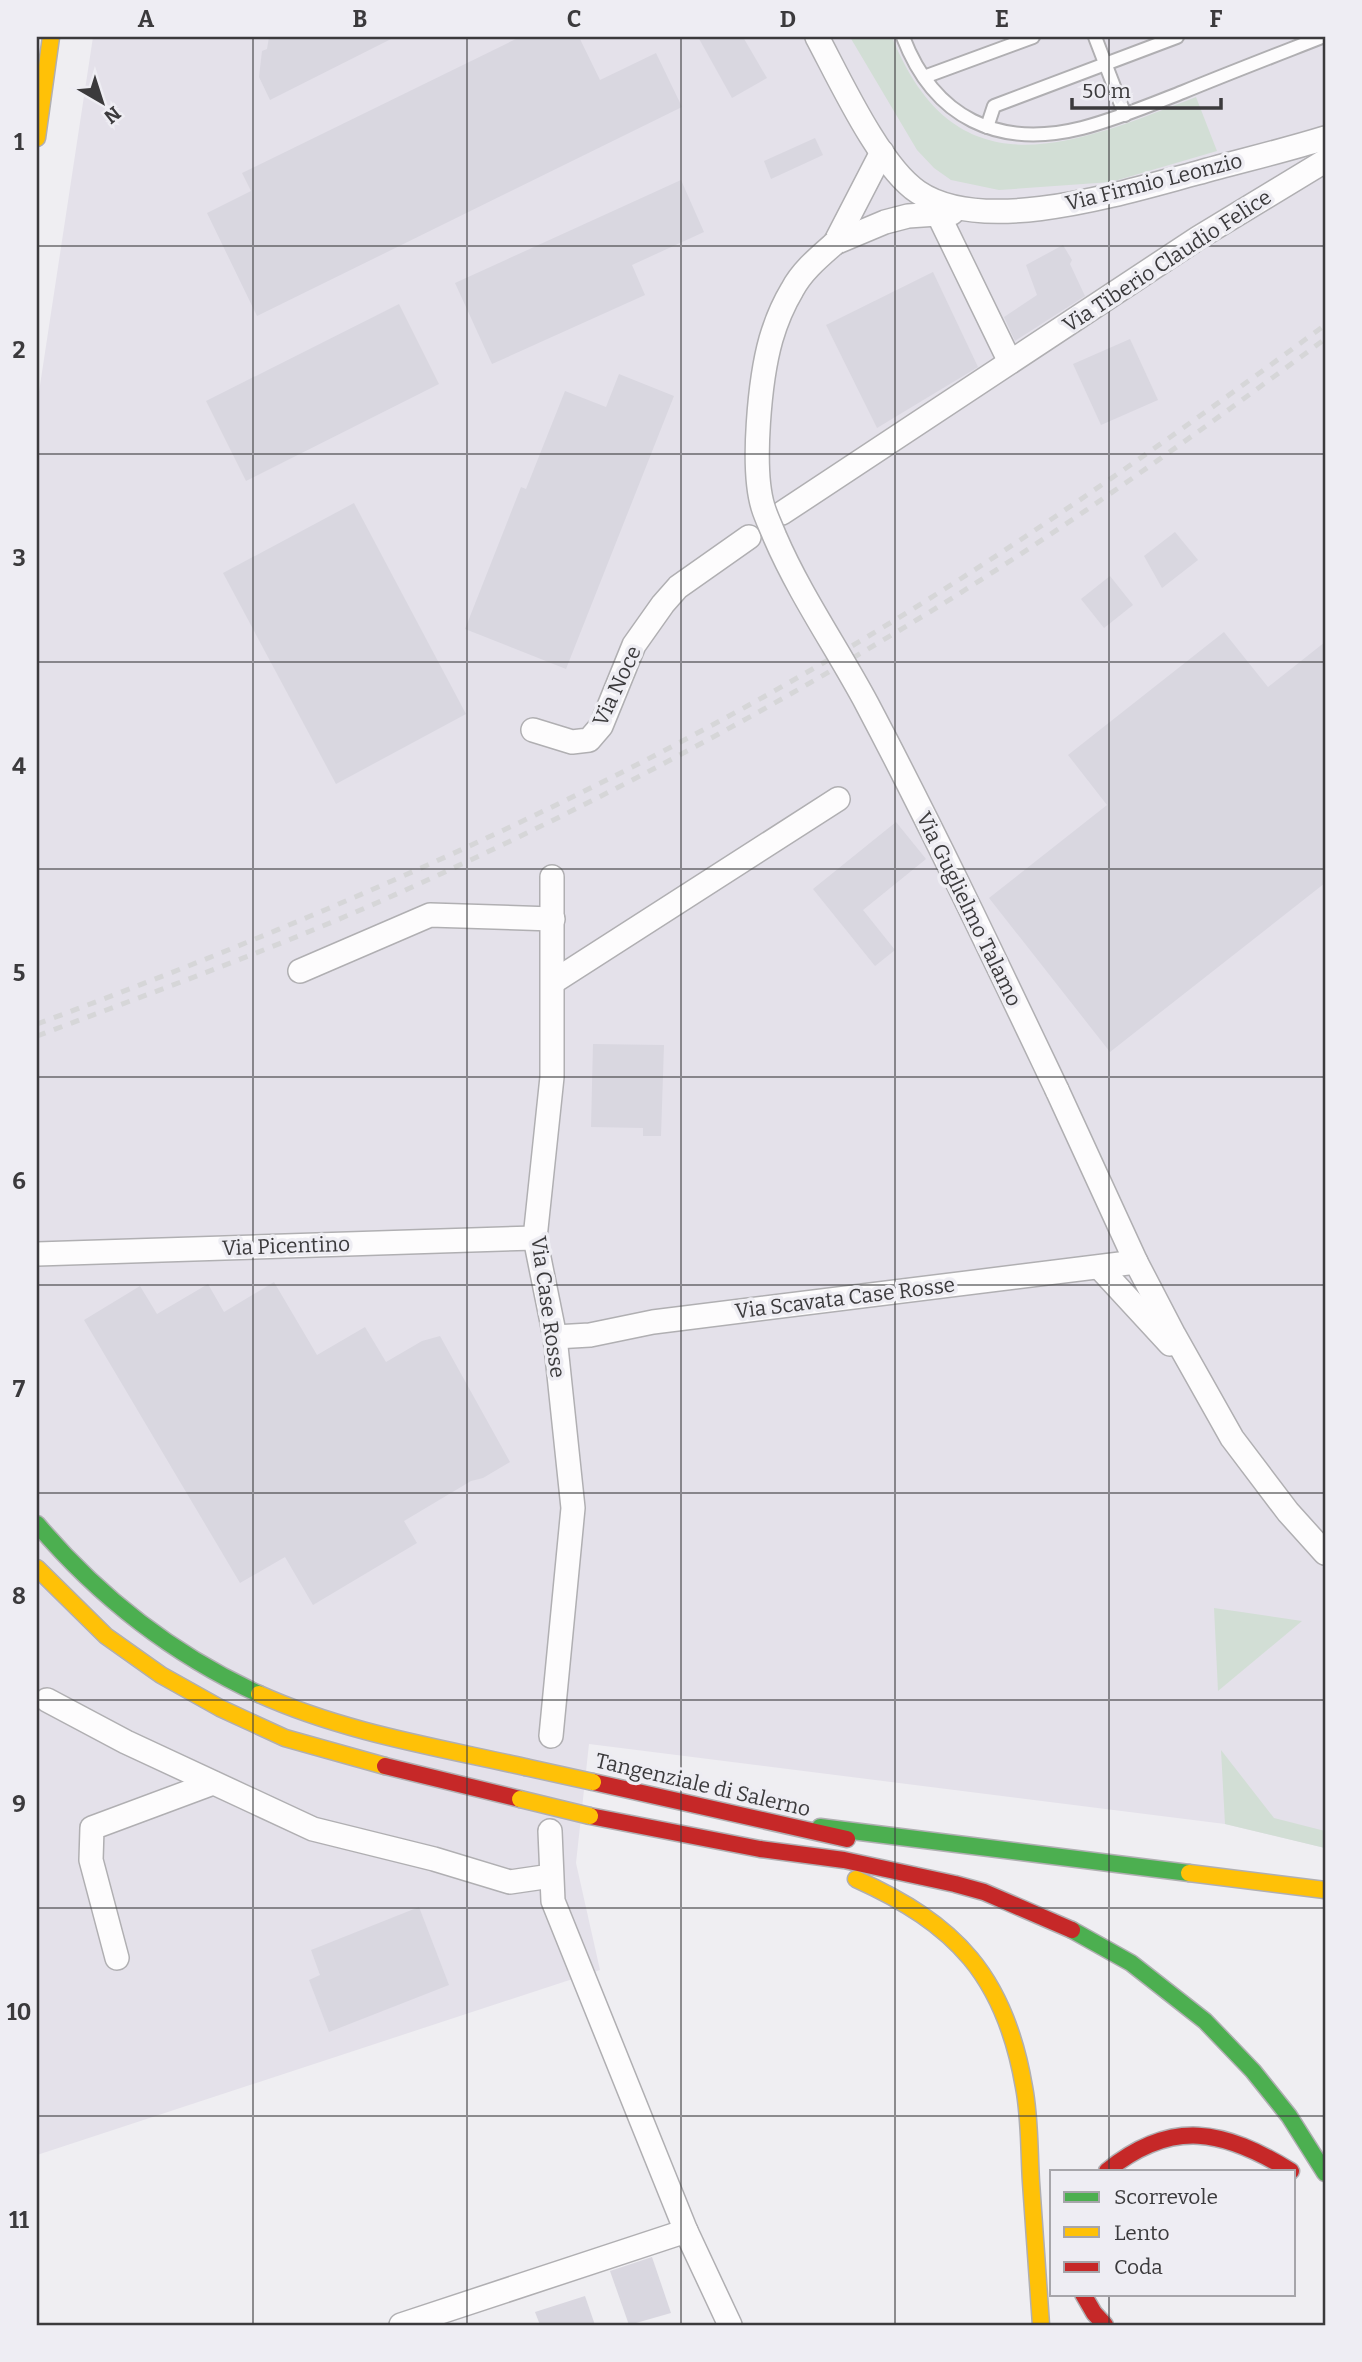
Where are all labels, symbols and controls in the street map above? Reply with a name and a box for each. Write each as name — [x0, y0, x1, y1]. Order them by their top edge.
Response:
text: A — [138, 5, 155, 33]
text: B — [353, 5, 367, 33]
text: C — [567, 5, 581, 33]
text: D — [780, 5, 796, 33]
text: E — [995, 5, 1009, 33]
text: F — [1210, 5, 1223, 33]
north arrow — [66, 66, 136, 136]
scale bar — [1072, 66, 1220, 110]
text: 50 m — [1082, 78, 1131, 104]
text: N — [99, 101, 125, 129]
text: 1 — [14, 128, 24, 156]
street label: Via Firmio Leonzio — [1063, 147, 1245, 217]
street label: Via Tiberio Claudio Felice — [1058, 184, 1276, 338]
text: 2 — [13, 336, 26, 364]
text: 3 — [12, 544, 26, 572]
street label: Via Noce — [587, 642, 647, 730]
text: 4 — [12, 752, 26, 780]
street label: Via Guglielmo Talamo — [911, 808, 1027, 1010]
text: 5 — [13, 959, 25, 987]
text: 6 — [12, 1167, 26, 1195]
street label: Via Picentino — [221, 1231, 351, 1261]
street label: Via Case Rosse — [525, 1235, 571, 1379]
street label: Via Scavata Case Rosse — [733, 1272, 957, 1324]
text: 7 — [13, 1375, 26, 1403]
text: 8 — [12, 1582, 26, 1610]
street label: Tangenziale di Salerno — [593, 1748, 813, 1822]
text: 9 — [12, 1790, 26, 1818]
text: 10 — [7, 1998, 31, 2026]
legend — [1050, 2170, 1296, 2296]
text: Scorrevole — [1114, 2184, 1218, 2210]
text: 11 — [9, 2206, 29, 2234]
text: Lento — [1114, 2220, 1170, 2246]
text: Coda — [1114, 2254, 1163, 2280]

